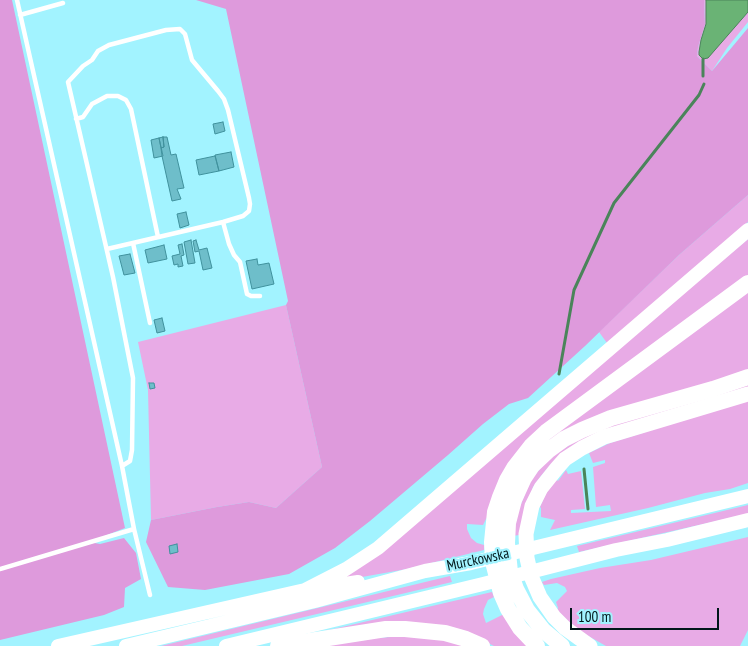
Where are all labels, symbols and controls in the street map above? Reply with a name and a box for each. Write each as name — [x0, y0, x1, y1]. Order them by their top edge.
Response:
street label: Murckowska — [445, 545, 511, 575]
scale bar — [573, 598, 722, 630]
text: 100 m — [578, 607, 611, 626]

